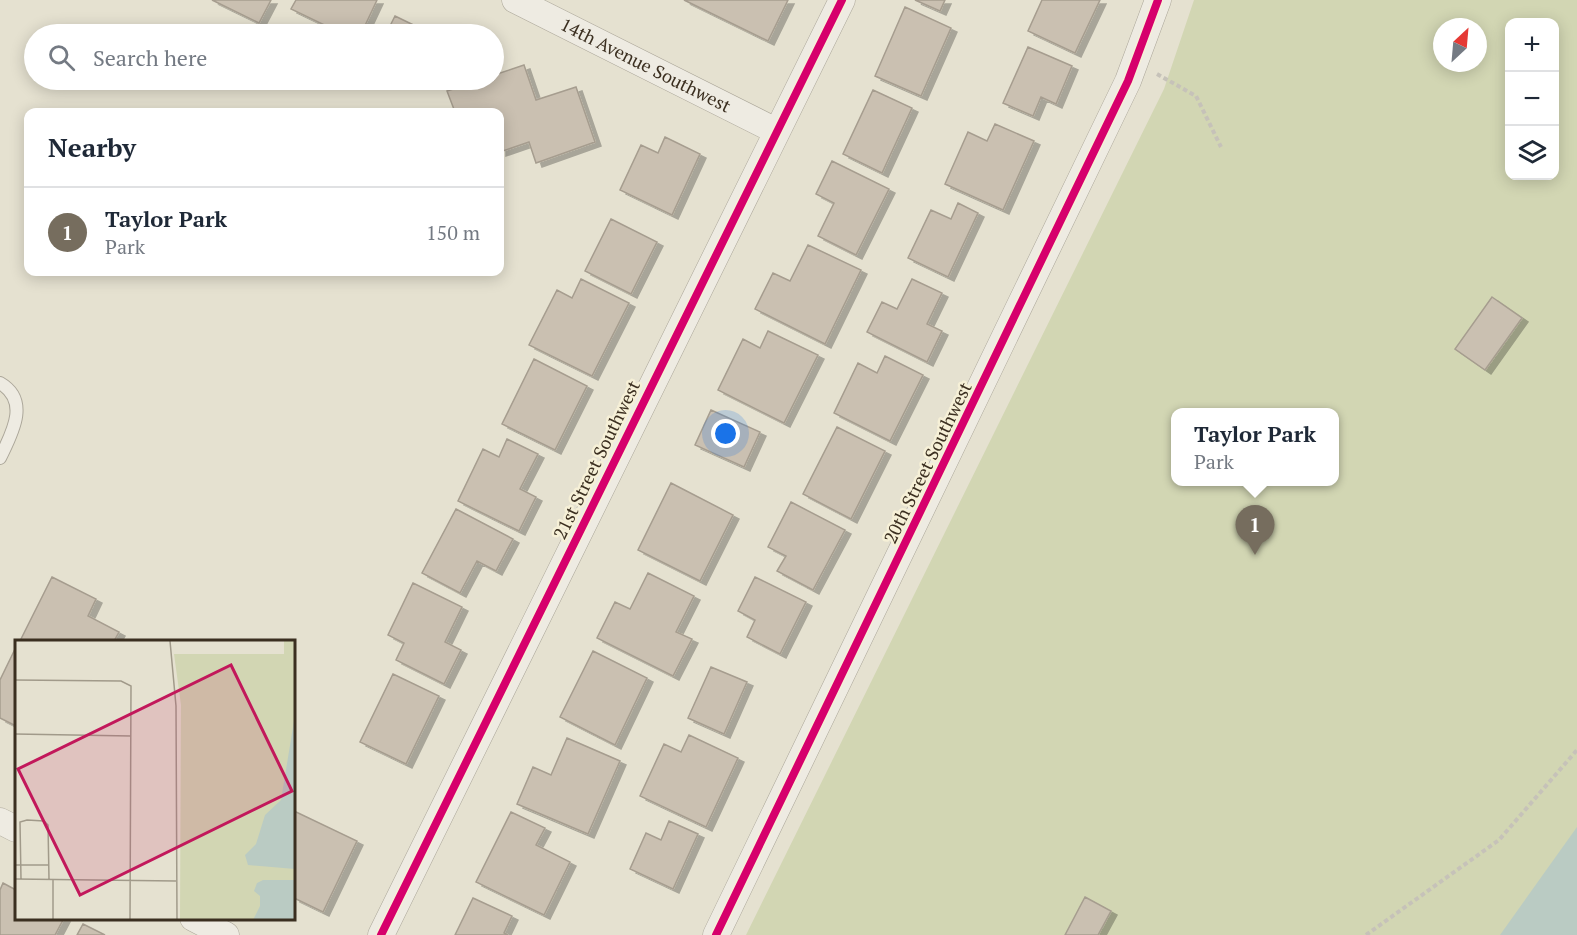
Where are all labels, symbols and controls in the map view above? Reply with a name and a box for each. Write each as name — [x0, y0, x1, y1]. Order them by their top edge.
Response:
street label: 14th Avenue Southwest — [557, 12, 735, 118]
north arrow — [1433, 18, 1487, 72]
map controls — [1505, 18, 1559, 180]
button: + — [1505, 18, 1559, 72]
search box — [24, 24, 504, 90]
icon: search — [45, 41, 78, 74]
text: Search here — [93, 43, 207, 72]
button: − — [1505, 72, 1559, 126]
button: layers — [1505, 126, 1559, 180]
text: Nearby — [48, 130, 136, 164]
text: Taylor Park — [105, 204, 227, 233]
text: 1 — [62, 219, 73, 246]
text: 150 m — [426, 219, 480, 246]
text: Park — [105, 233, 145, 260]
street label: 21st Street Southwest — [547, 376, 645, 543]
street label: 20th Street Southwest — [878, 378, 977, 547]
popup — [1171, 408, 1339, 486]
your location — [711, 419, 740, 448]
text: Taylor Park — [1194, 419, 1316, 448]
text: Park — [1194, 448, 1234, 475]
pin: 1 — [1236, 506, 1274, 555]
inset map — [15, 640, 296, 920]

